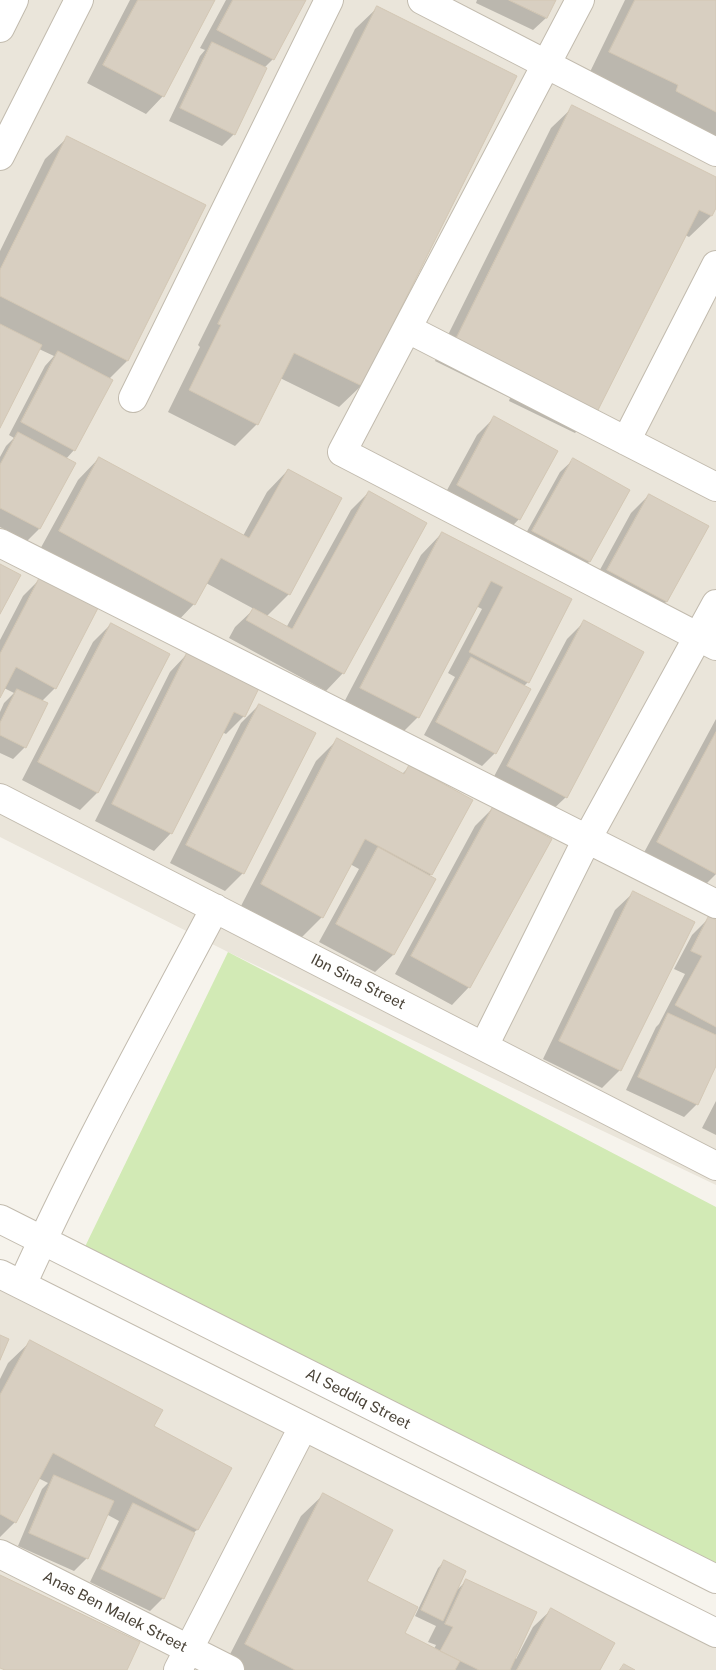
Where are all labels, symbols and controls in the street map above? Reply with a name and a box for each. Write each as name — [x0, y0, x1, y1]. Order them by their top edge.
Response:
street label: Ibn Sina Street — [308, 950, 408, 1014]
street label: Al Seddiq Street — [302, 1365, 414, 1433]
street label: Anas Ben Malek Street — [40, 1568, 190, 1656]

